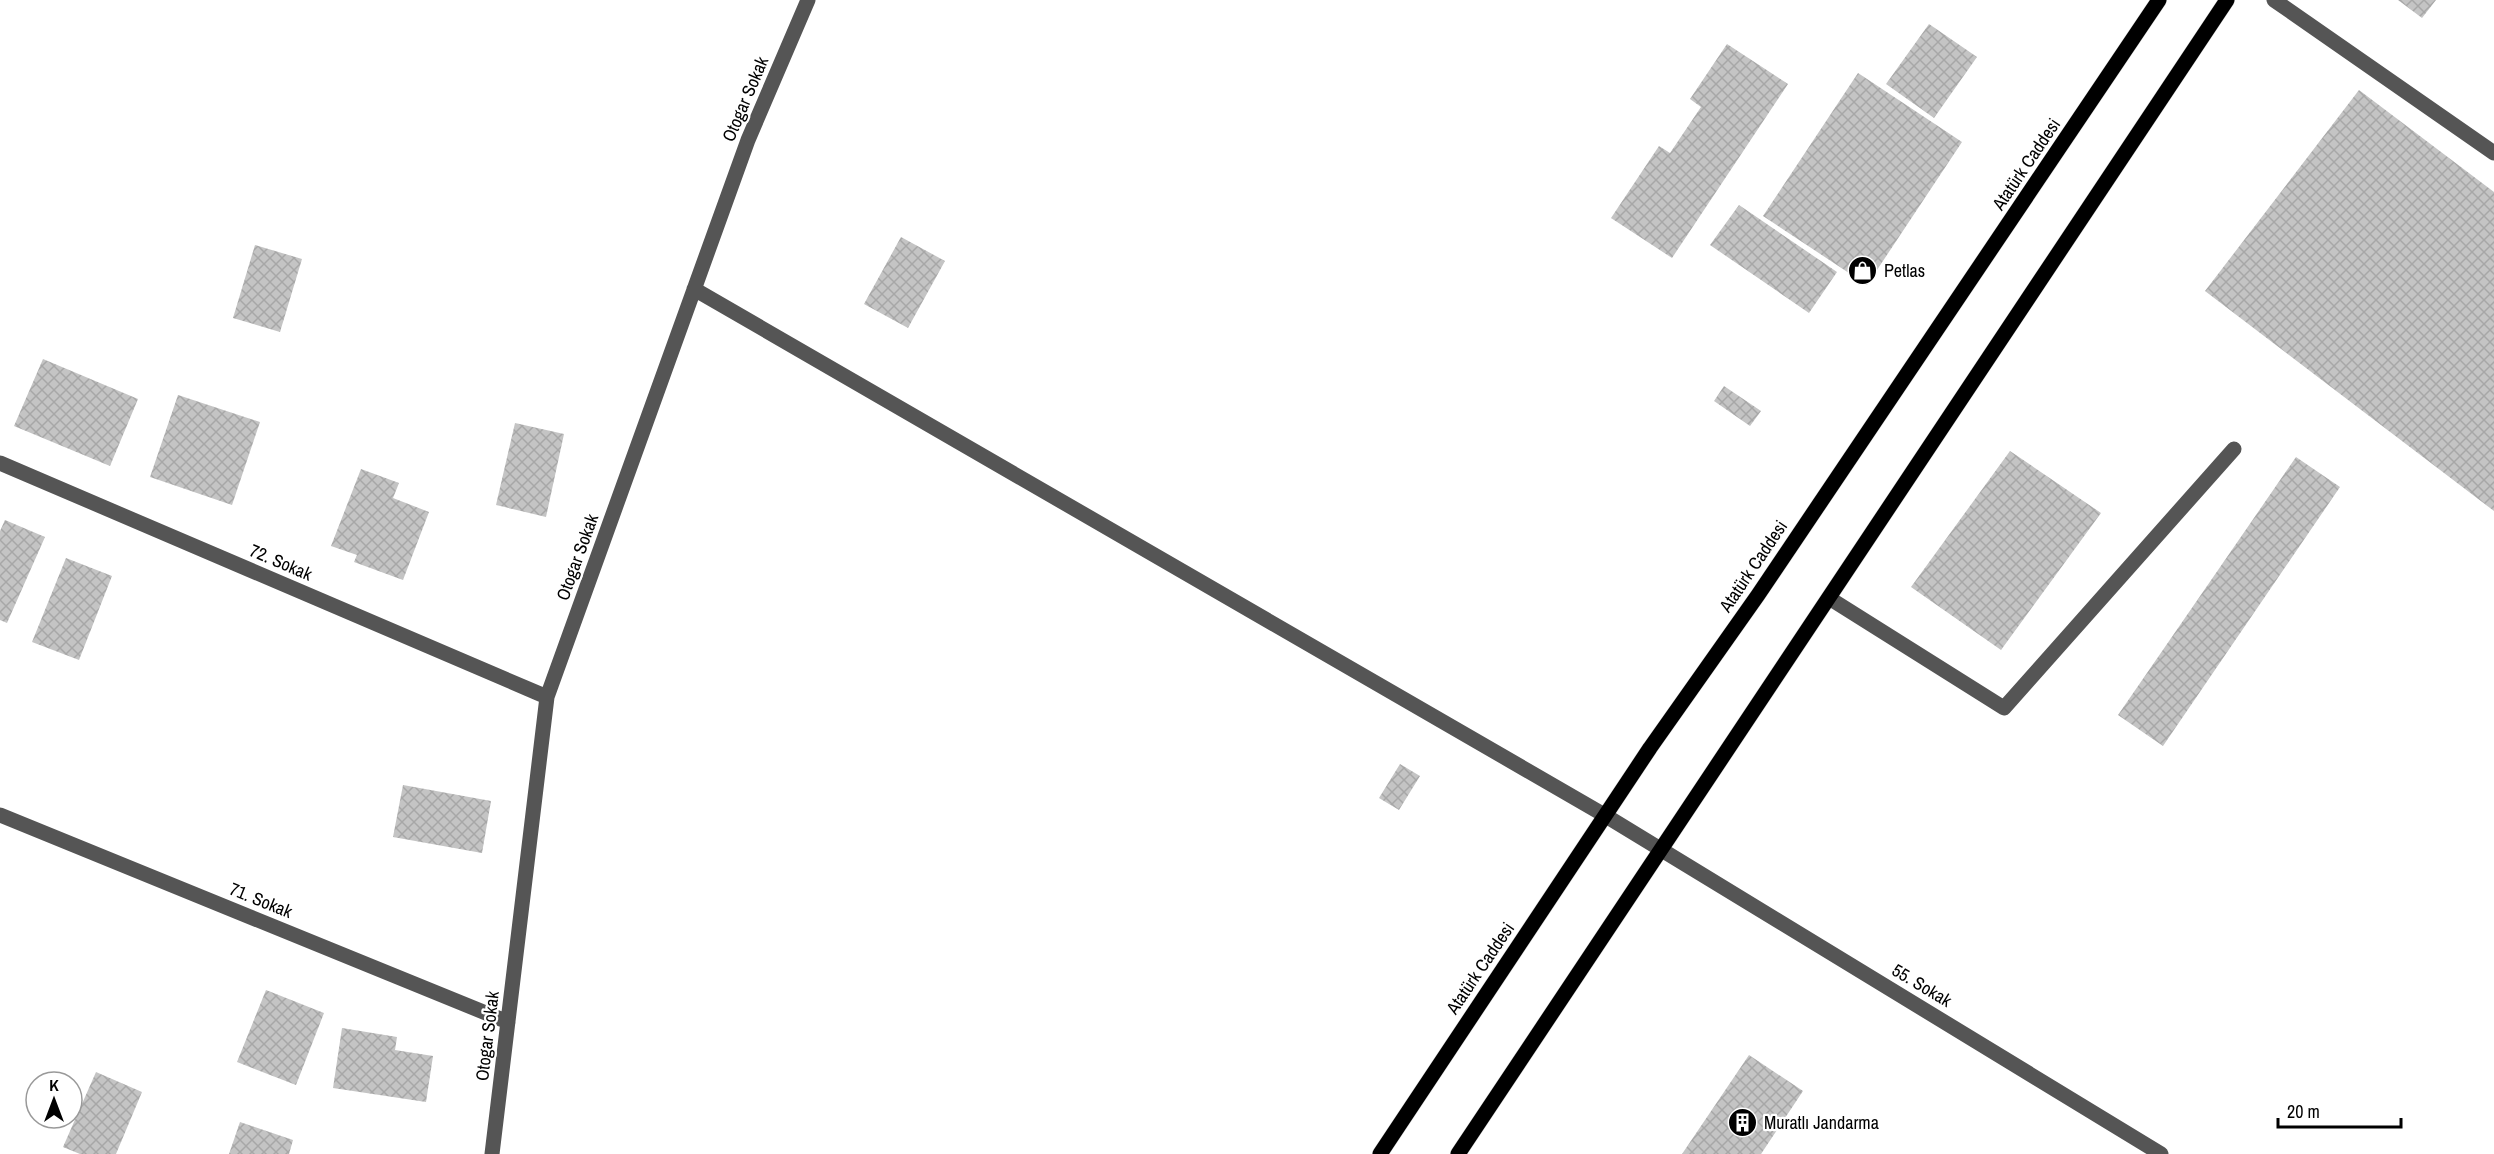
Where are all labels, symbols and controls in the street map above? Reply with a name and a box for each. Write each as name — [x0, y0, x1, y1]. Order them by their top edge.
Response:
street label: Otogar Sokak — [716, 52, 774, 145]
street label: Atatürk Caddesi — [1985, 113, 2066, 216]
shop icon: Petlas — [1847, 254, 1879, 286]
place label: Petlas — [1884, 258, 1925, 283]
street label: Otogar Sokak — [550, 510, 604, 604]
street label: Atatürk Caddesi — [1712, 515, 1793, 618]
street label: 72. Sokak — [246, 538, 317, 587]
street label: 71. Sokak — [226, 876, 297, 924]
street label: Atatürk Caddesi — [1439, 917, 1520, 1020]
street label: 55. Sokak — [1887, 957, 1957, 1013]
street label: Otogar Sokak — [469, 989, 505, 1082]
north arrow — [24, 1070, 84, 1130]
text: K — [49, 1074, 59, 1096]
scale bar — [2278, 1091, 2401, 1129]
text: 20 m — [2287, 1099, 2320, 1124]
building icon: Muratlı Jandarma — [1727, 1106, 1759, 1138]
place label: Muratlı Jandarma — [1764, 1110, 1879, 1135]

